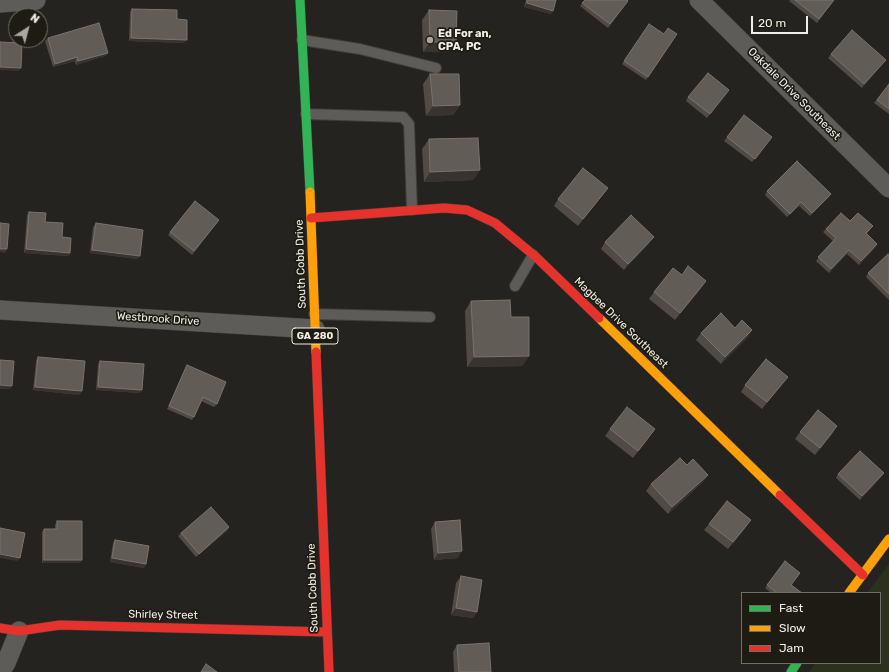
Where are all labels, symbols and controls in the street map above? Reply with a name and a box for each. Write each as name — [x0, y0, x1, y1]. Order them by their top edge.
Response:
north arrow — [8, 8, 48, 48]
scale bar — [753, 8, 810, 34]
text: N — [28, 11, 42, 26]
text: 20 m — [758, 16, 786, 30]
place label: Ed For an, CPA, PC — [438, 27, 492, 53]
marker: Ed For an, CPA, PC — [425, 35, 435, 45]
street label: Oakdale Drive Southeast — [745, 45, 843, 143]
street label: South Cobb Drive — [293, 219, 309, 309]
street label: Magbee Drive Southeast — [571, 275, 671, 371]
street label: Westbrook Drive — [116, 310, 200, 328]
road number: GA 280 — [292, 328, 338, 344]
street label: South Cobb Drive — [305, 543, 321, 633]
legend — [741, 592, 881, 664]
text: Fast — [779, 601, 803, 615]
street label: Shirley Street — [128, 608, 198, 622]
text: Slow — [779, 621, 806, 635]
text: Jam — [779, 641, 804, 655]

